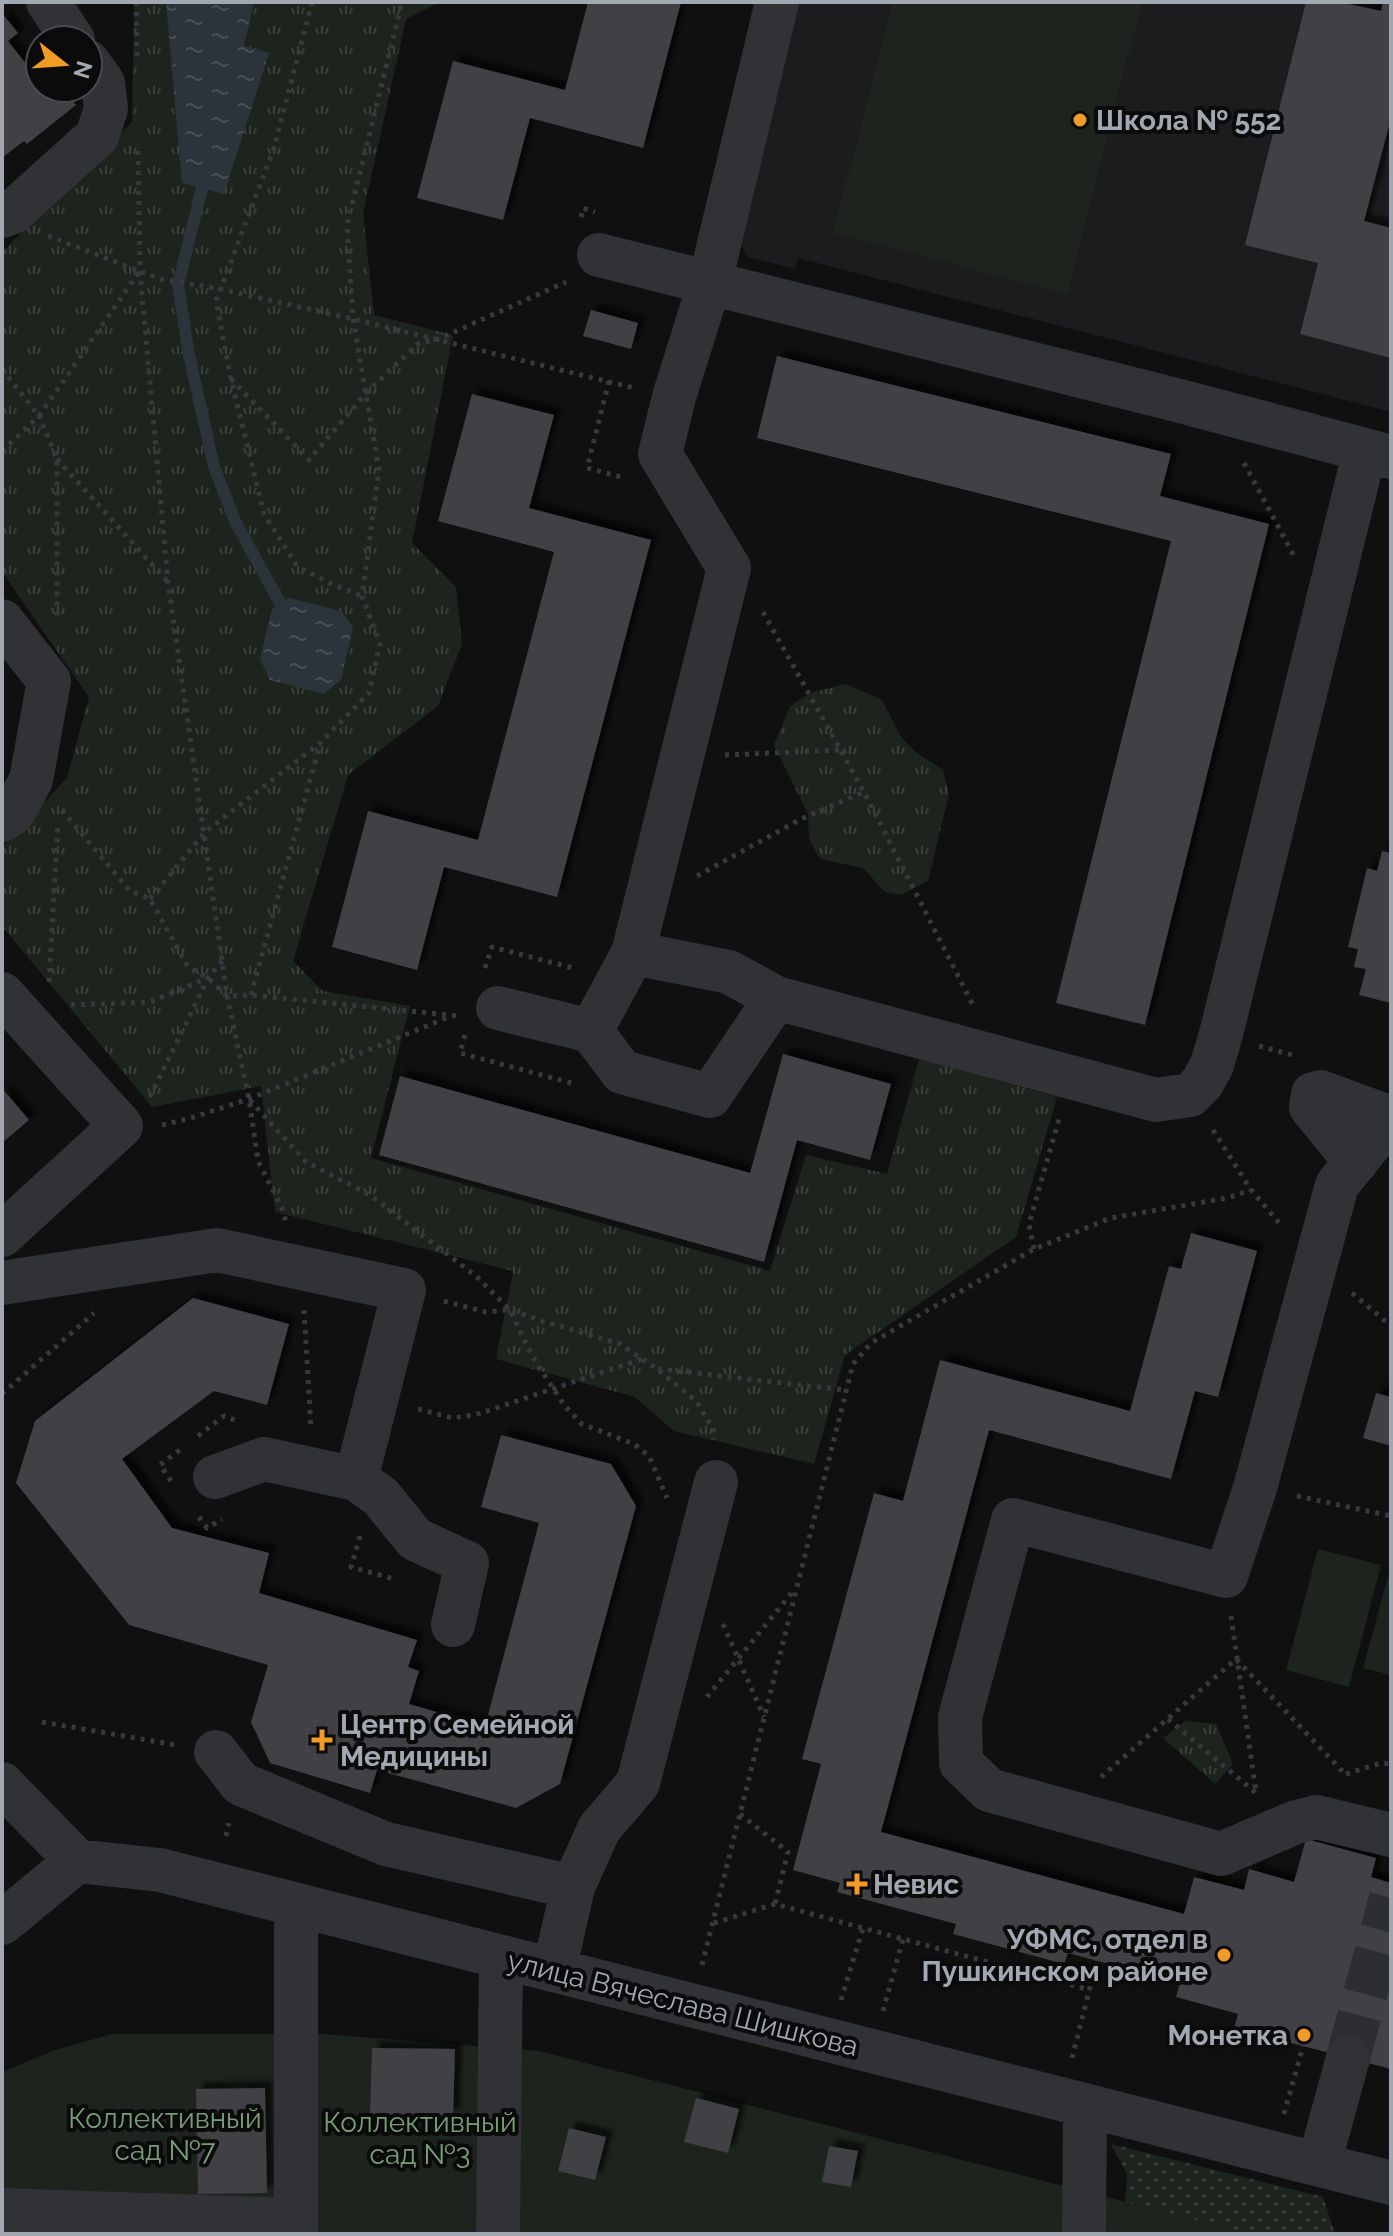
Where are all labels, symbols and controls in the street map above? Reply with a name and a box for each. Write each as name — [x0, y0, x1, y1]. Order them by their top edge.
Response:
north arrow — [24, 24, 104, 104]
text: N — [68, 58, 98, 82]
place label: Школа № 552 — [1096, 104, 1281, 137]
marker: Школа № 552 — [1071, 111, 1089, 129]
place label: Центр Семейной Медицины — [340, 1708, 575, 1773]
marker: Центр Семейной Медицины — [311, 1729, 333, 1751]
place label: Невис — [873, 1868, 959, 1901]
marker: Невис — [848, 1875, 866, 1893]
place label: УФМС, отдел в Пушкинском районе — [921, 1923, 1208, 1988]
street label: улица Вячеслава Шишкова — [504, 1944, 862, 2063]
marker: УФМС, отдел в Пушкинском районе — [1215, 1946, 1233, 1964]
place label: Монетка — [1168, 2019, 1288, 2052]
marker: Монетка — [1295, 2026, 1313, 2044]
park label: Коллективный сад №7 — [68, 2102, 262, 2167]
park label: Коллективный сад №3 — [323, 2106, 517, 2171]

